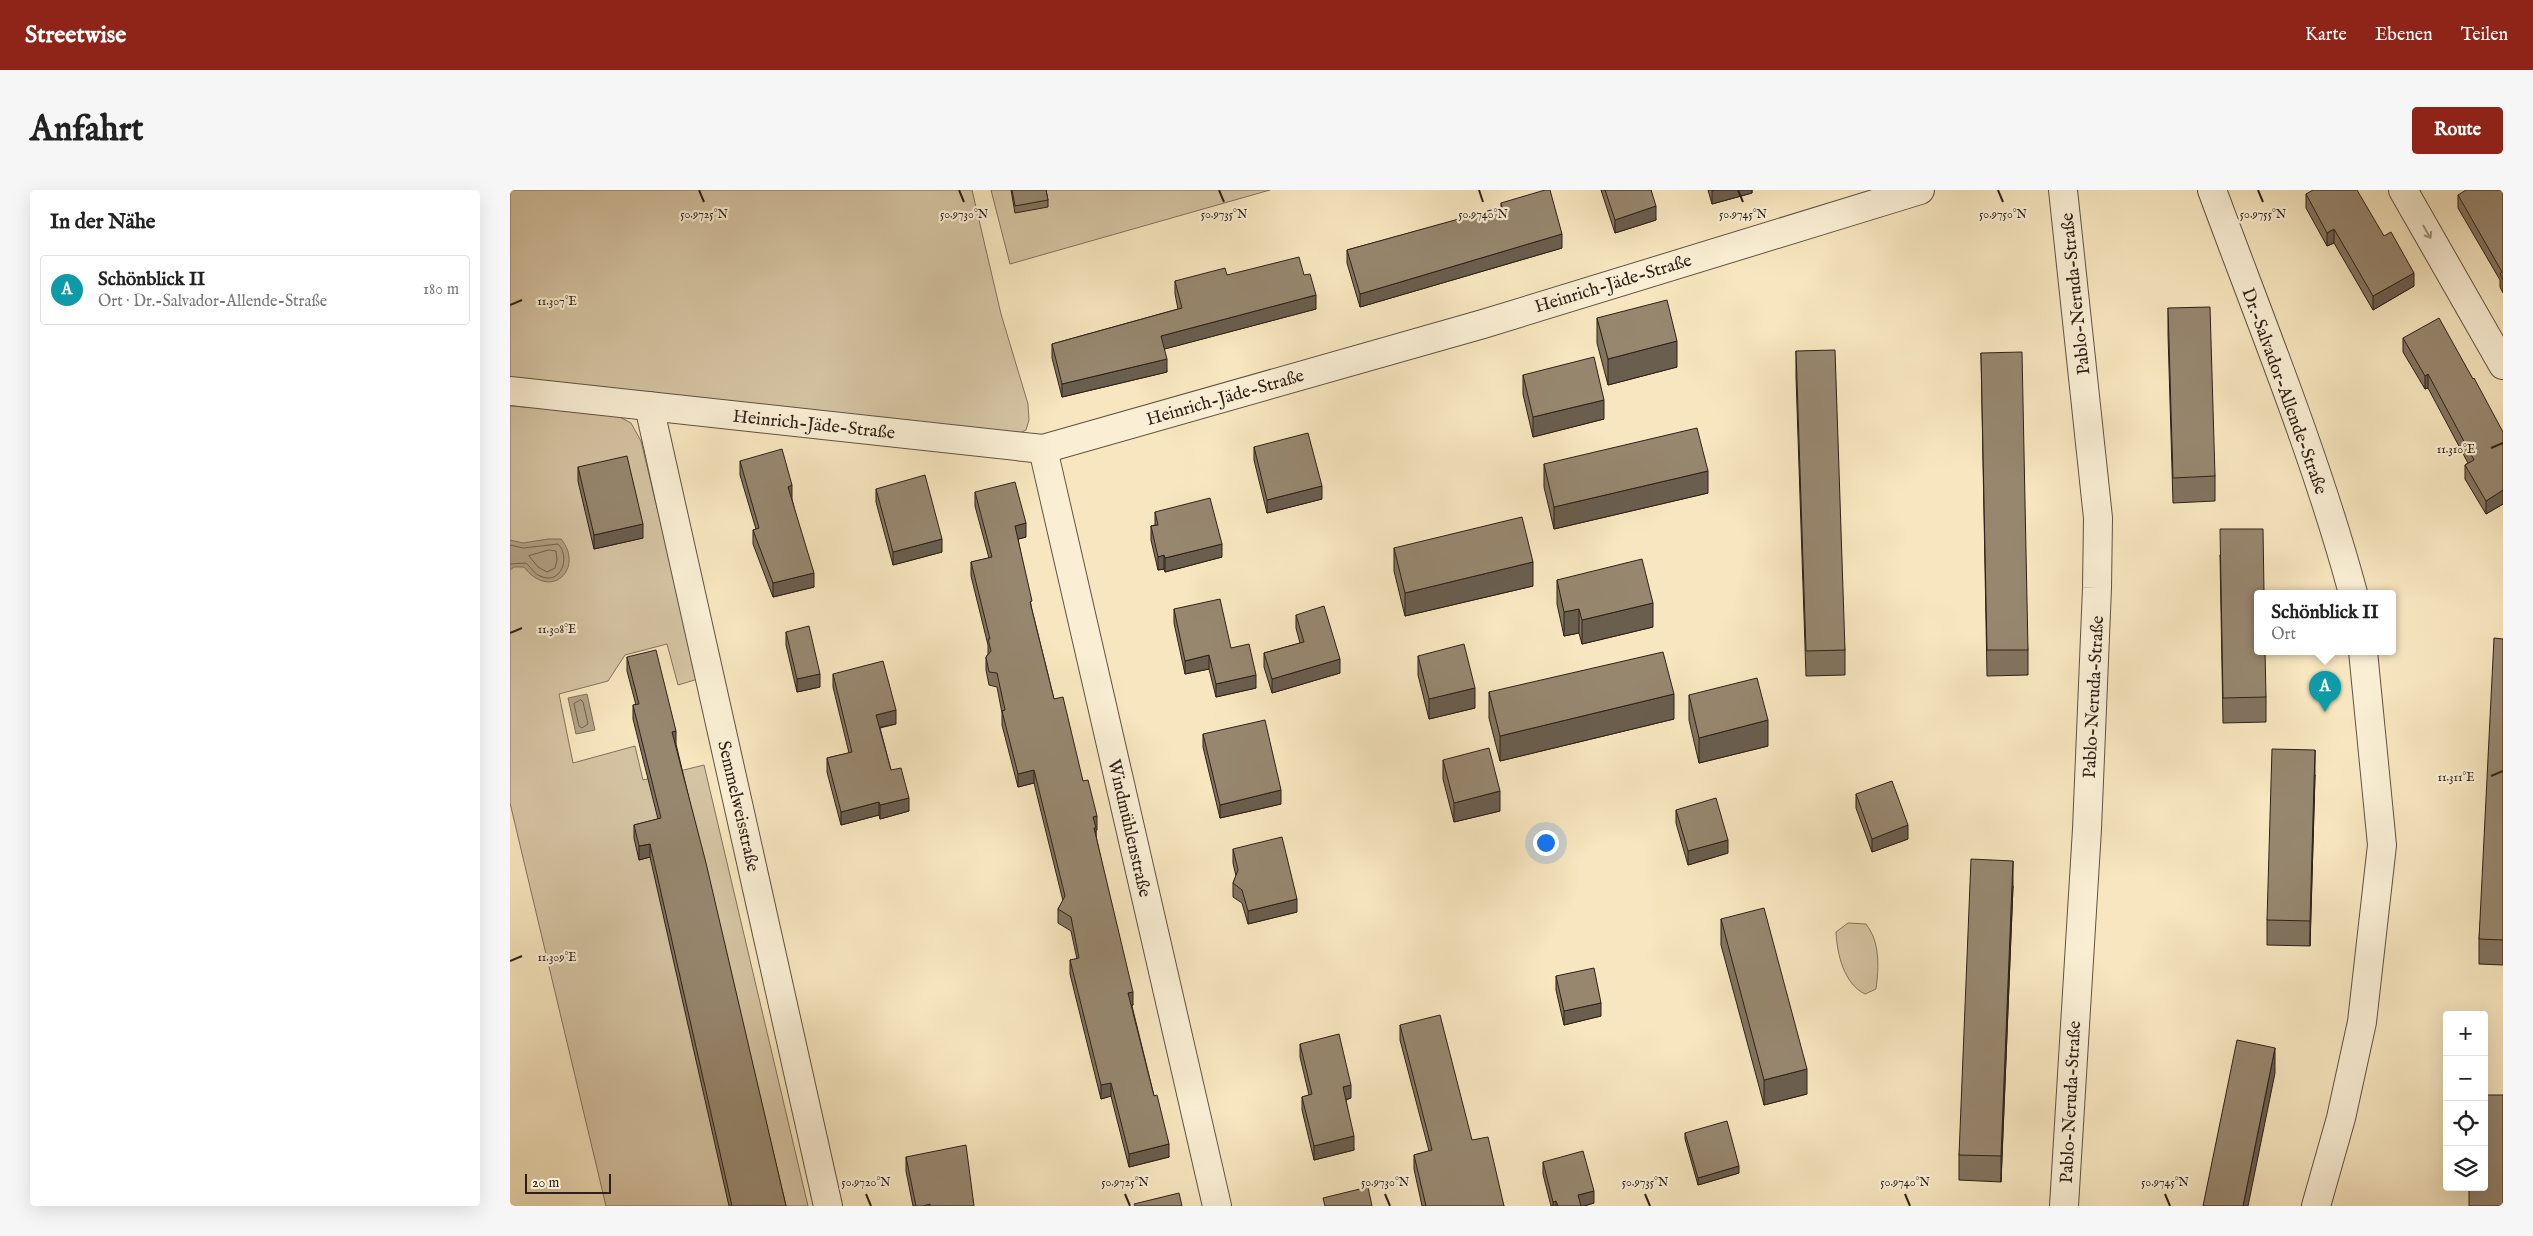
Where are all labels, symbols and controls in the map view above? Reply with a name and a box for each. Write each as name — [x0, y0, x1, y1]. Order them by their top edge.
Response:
text: Streetwise — [25, 20, 126, 51]
text: Karte — [2305, 24, 2347, 47]
text: Ebenen — [2375, 24, 2433, 47]
text: Teilen — [2461, 24, 2508, 47]
button: Route — [2412, 107, 2503, 154]
text: Anfahrt — [30, 108, 144, 153]
text: 50.9725°N — [680, 207, 728, 222]
text: 50.9730°N — [940, 207, 989, 222]
text: 50.9735°N — [1201, 207, 1248, 222]
text: 50.9740°N — [1458, 207, 1508, 222]
text: 50.9745°N — [1719, 207, 1768, 222]
text: 50.9750°N — [1979, 207, 2028, 222]
text: 50.9755°N — [2240, 207, 2287, 222]
text: In der Nähe — [50, 209, 156, 236]
street label: Pablo-Neruda-Straße — [2057, 212, 2096, 376]
one-way arrow — [2422, 225, 2432, 240]
street label: Heinrich-Jäde-Straße — [1532, 250, 1695, 319]
text: Schönblick II — [98, 268, 205, 292]
text: A — [62, 280, 72, 300]
text: 180 m — [423, 280, 459, 300]
street label: Dr.-Salvador-Allende-Straße — [2235, 285, 2332, 498]
text: Ort · Dr.-Salvador-Allende-Straße — [98, 292, 327, 312]
text: 11.307°E — [537, 294, 577, 309]
street label: Heinrich-Jäde-Straße — [1144, 365, 1307, 432]
street label: Heinrich-Jäde-Straße — [732, 406, 896, 445]
text: 11.310°E — [2437, 442, 2475, 457]
popup — [2254, 590, 2396, 655]
text: Schönblick II — [2271, 601, 2379, 625]
street label: Pablo-Neruda-Straße — [2079, 615, 2110, 779]
text: 11.308°E — [538, 622, 576, 637]
text: Ort — [2271, 625, 2296, 645]
pin: A — [2309, 671, 2341, 712]
street label: Semmelweisstraße — [711, 739, 764, 874]
street label: Windmühlenstraße — [1101, 757, 1156, 900]
text: 11.311°E — [2437, 770, 2475, 785]
your location — [1533, 830, 1559, 856]
text: 11.309°E — [537, 950, 577, 965]
map controls — [2443, 1011, 2488, 1191]
button: + — [2443, 1011, 2488, 1056]
street label: Pablo-Neruda-Straße — [2056, 1020, 2087, 1184]
button: − — [2443, 1056, 2488, 1101]
button: locate — [2443, 1101, 2488, 1146]
button: layers — [2443, 1146, 2488, 1191]
scale bar — [525, 1171, 611, 1194]
text: 20 m — [532, 1174, 559, 1192]
text: 50.9720°N — [841, 1175, 891, 1190]
text: 50.9725°N — [1101, 1175, 1149, 1190]
text: 50.9730°N — [1361, 1175, 1410, 1190]
text: 50.9735°N — [1622, 1175, 1669, 1190]
text: 50.9740°N — [1880, 1175, 1930, 1190]
text: 50.9745°N — [2141, 1175, 2190, 1190]

